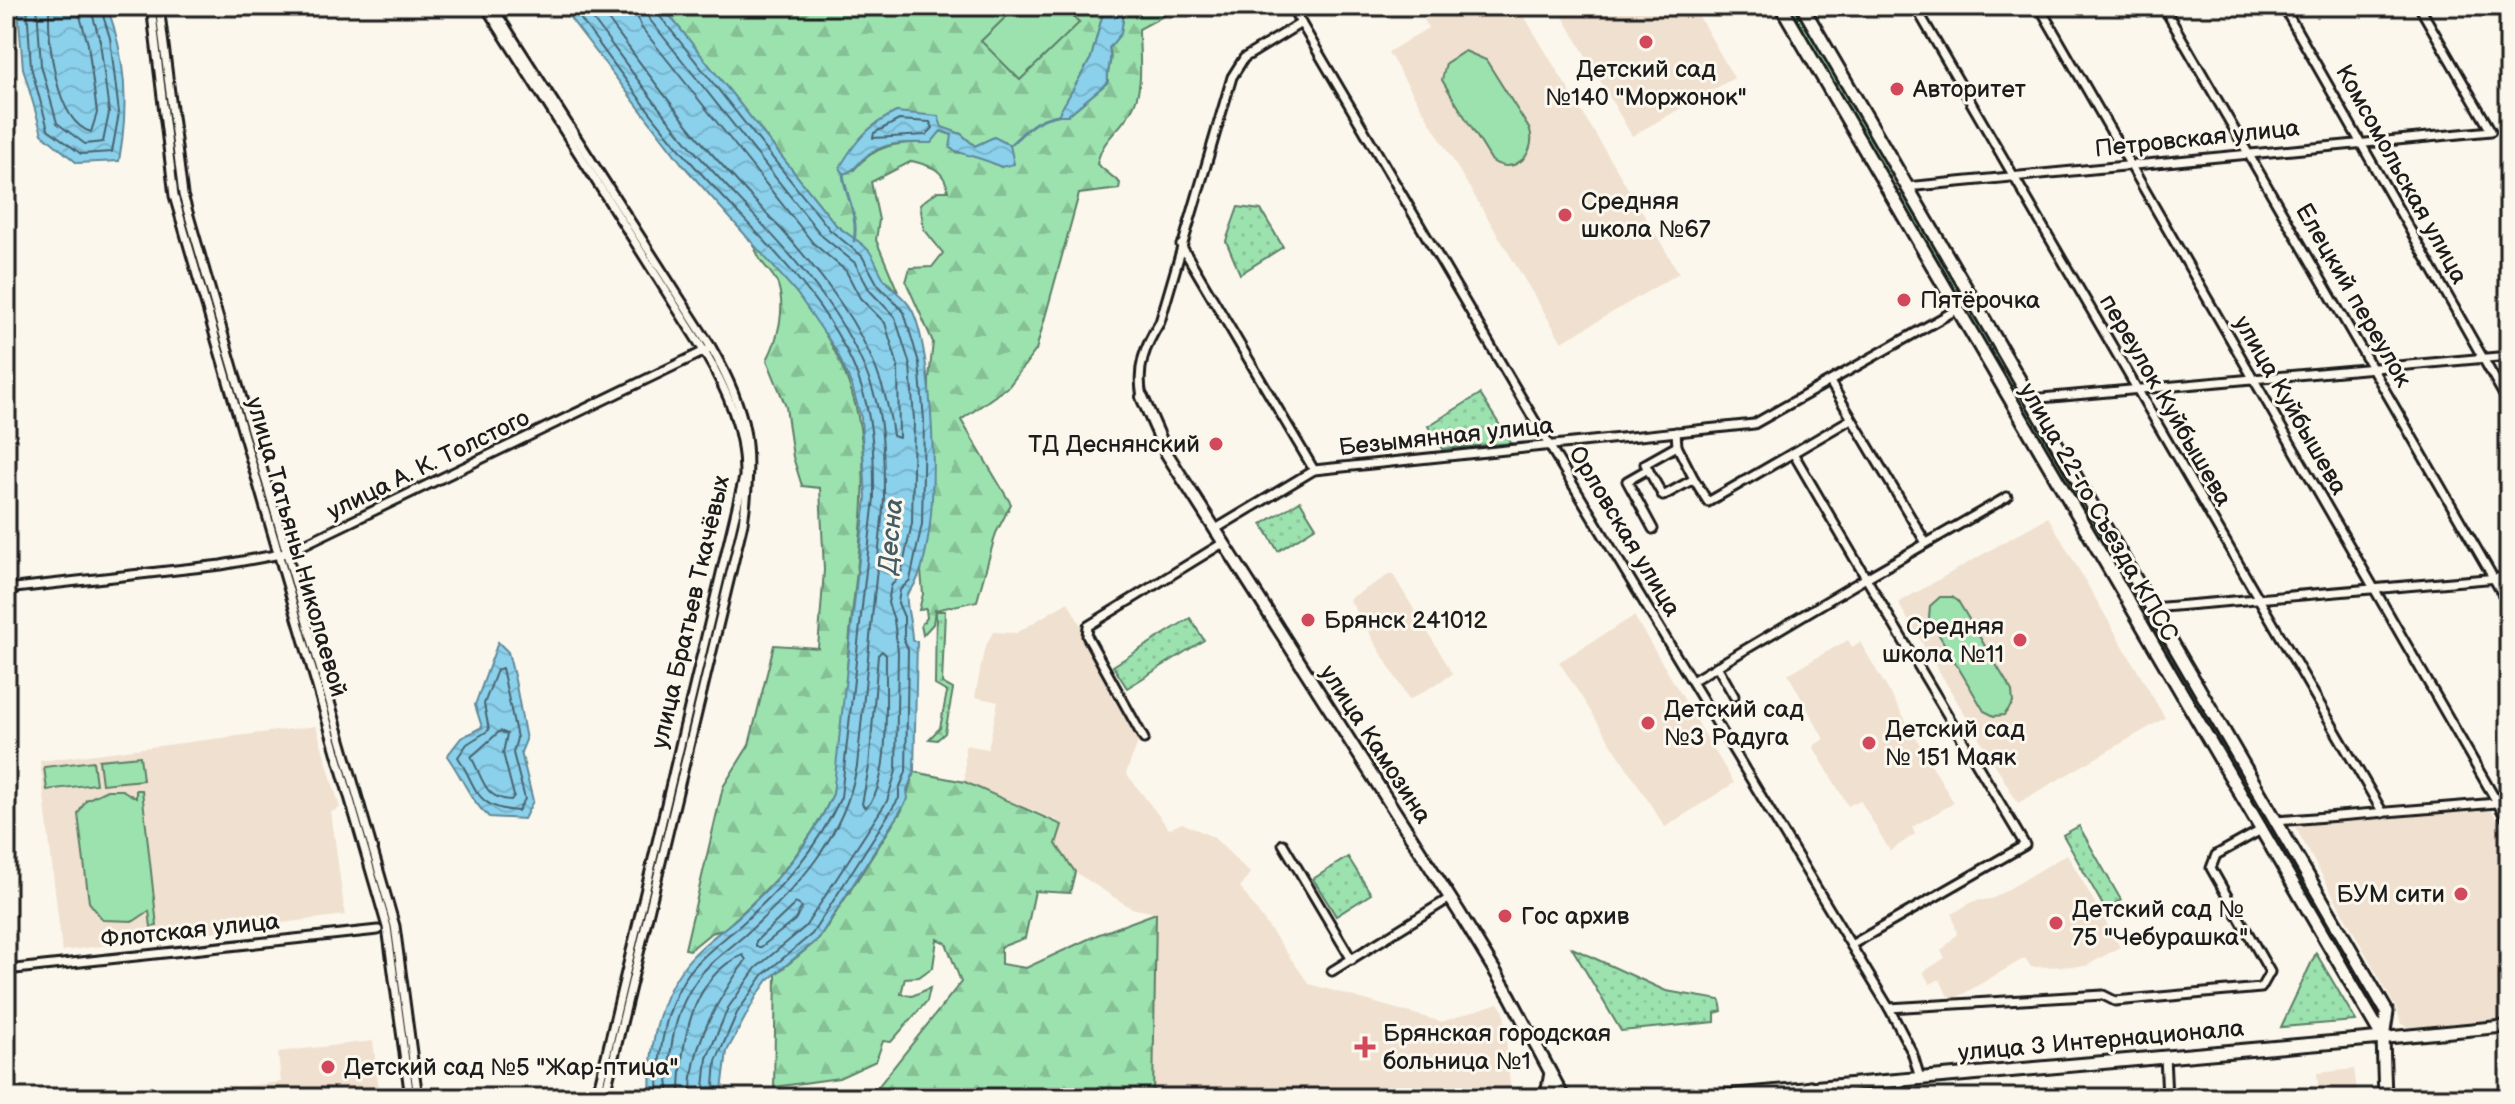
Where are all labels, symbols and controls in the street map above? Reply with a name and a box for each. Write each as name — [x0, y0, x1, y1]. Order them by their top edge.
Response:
marker: Детский сад №140 "Моржонок" — [1637, 33, 1655, 51]
place label: Детский сад №140 "Моржонок" — [1545, 55, 1747, 112]
street label: Комсомольская улица — [2329, 60, 2474, 289]
place label: Авторитет — [1912, 75, 2026, 104]
marker: Авторитет — [1888, 80, 1906, 98]
street label: Петровская улица — [2093, 113, 2301, 164]
place label: Средняя школа №67 — [1581, 187, 1711, 244]
street label: Елецкий переулок — [2289, 198, 2418, 392]
marker: Средняя школа №67 — [1556, 206, 1574, 224]
place label: Пятёрочка — [1920, 286, 2040, 315]
street label: переулок Куйбышева — [2093, 289, 2238, 511]
marker: Пятёрочка — [1895, 291, 1913, 309]
street label: улица Куйбышева — [2227, 310, 2354, 500]
street label: улица 22-го Съезда КПСС — [2013, 378, 2185, 647]
street label: улица Татьяны Николаевой — [240, 394, 353, 700]
street label: улица А. К. Толстого — [322, 403, 534, 526]
street label: Безымянная улица — [1337, 411, 1555, 462]
place label: ТД Деснянский — [1028, 430, 1200, 459]
marker: ТД Деснянский — [1207, 435, 1225, 453]
street label: Орловская улица — [1562, 441, 1687, 622]
street label: улица Братьев Ткачёвых — [645, 473, 736, 752]
water label: Десна — [873, 497, 910, 577]
place label: Брянск 241012 — [1324, 606, 1487, 635]
marker: Брянск 241012 — [1299, 611, 1317, 629]
place label: Средняя школа №11 — [1882, 612, 2004, 669]
marker: Средняя школа №11 — [2011, 631, 2029, 649]
street label: улица Камозина — [1313, 659, 1438, 829]
place label: Детский сад №3 Радуга — [1664, 695, 1804, 752]
marker: Детский сад №3 Радуга — [1639, 714, 1657, 732]
place label: Детский сад № 151 Маяк — [1885, 715, 2025, 772]
marker: Детский сад № 151 Маяк — [1860, 734, 1878, 752]
place label: БУМ сити — [2336, 880, 2445, 909]
marker: БУМ сити — [2452, 885, 2470, 903]
place label: Детский сад № 75 "Чебурашка" — [2072, 895, 2248, 952]
place label: Гос архив — [1521, 902, 1630, 931]
street label: Флотская улица — [99, 907, 281, 954]
marker: Гос архив — [1496, 907, 1514, 925]
marker: Детский сад № 75 "Чебурашка" — [2047, 914, 2065, 932]
street label: улица 3 Интернационала — [1957, 1014, 2245, 1067]
place label: Брянская городская больница №1 — [1383, 1019, 1611, 1076]
marker: Брянская городская больница №1 — [1354, 1036, 1376, 1058]
place label: Детский сад №5 "Жар-птица" — [344, 1053, 678, 1082]
marker: Детский сад №5 "Жар-птица" — [319, 1058, 337, 1076]

